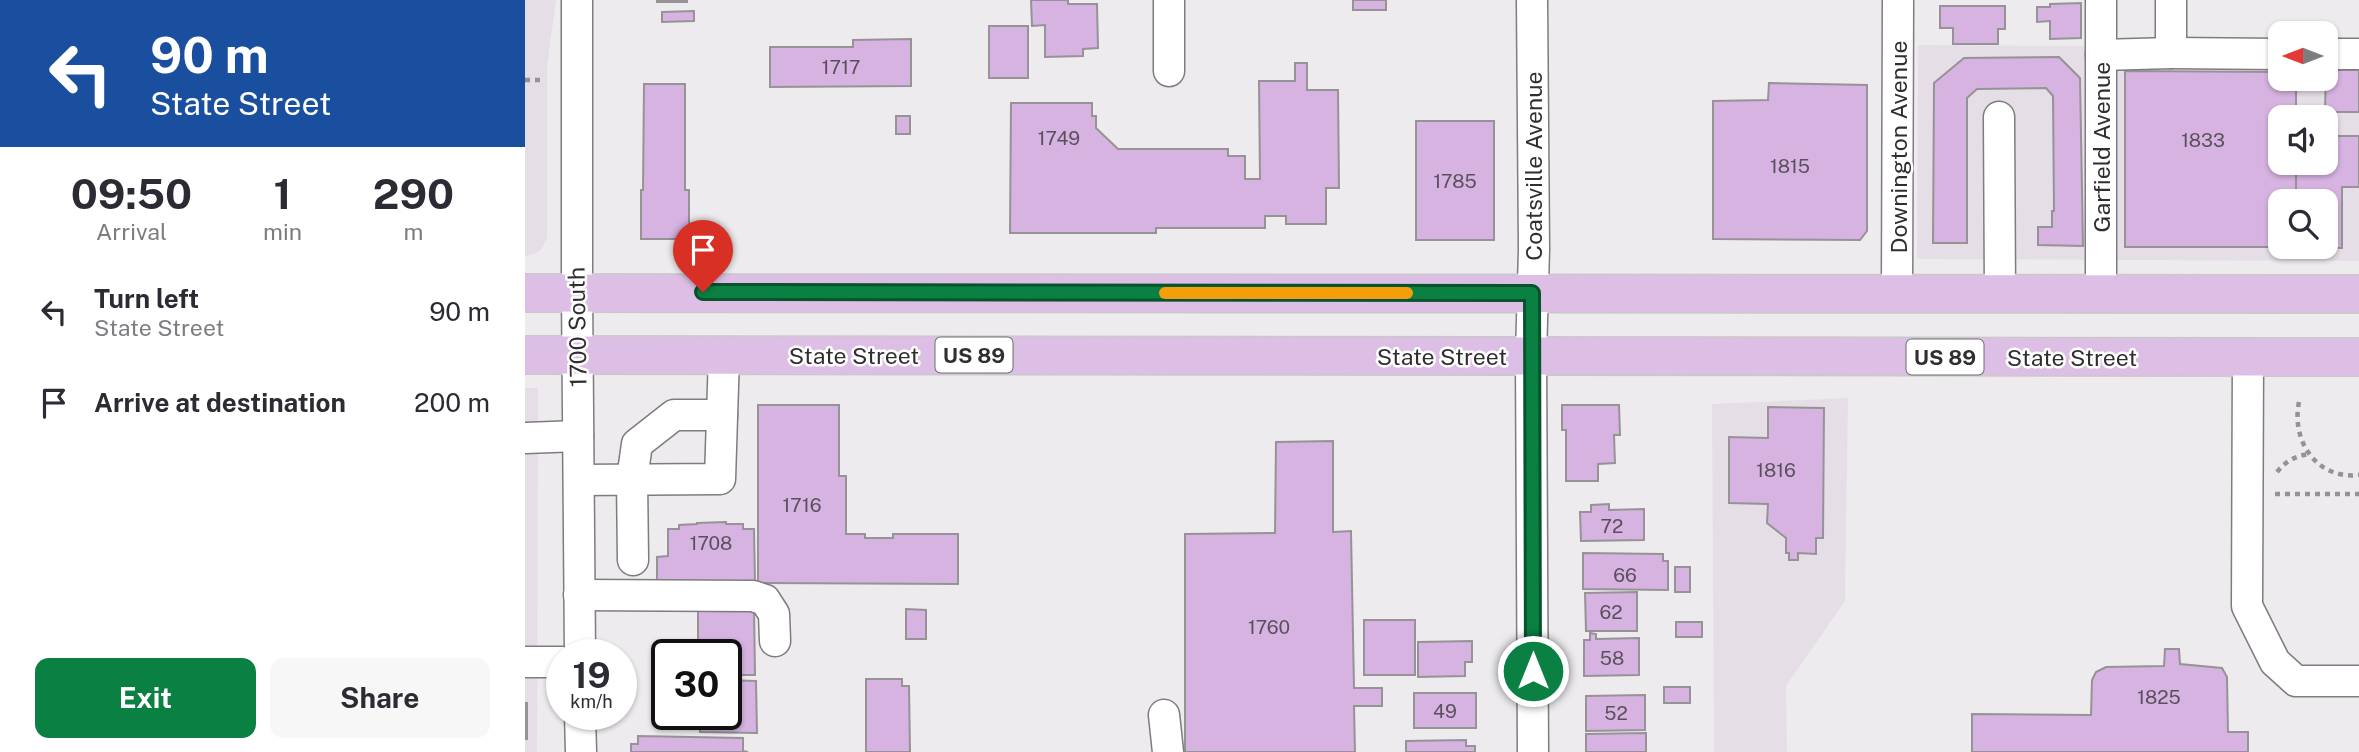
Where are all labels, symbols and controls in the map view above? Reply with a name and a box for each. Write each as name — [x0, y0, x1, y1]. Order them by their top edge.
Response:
north arrow — [2268, 21, 2338, 91]
map controls — [2268, 21, 2338, 259]
text: 90 m — [150, 26, 269, 84]
icon: left — [35, 28, 126, 119]
street label: Downington Avenue — [1885, 40, 1912, 254]
house number: 1717 — [822, 56, 860, 78]
street label: Garfield Avenue — [2088, 62, 2115, 232]
street label: Coatsville Avenue — [1520, 71, 1547, 261]
text: State Street — [150, 85, 331, 122]
button: sound — [2268, 105, 2338, 175]
house number: 1749 — [1038, 127, 1080, 149]
house number: 1833 — [2181, 129, 2225, 151]
house number: 1815 — [1770, 155, 1810, 177]
text: 09:50 — [71, 169, 192, 218]
text: 1 — [274, 169, 292, 218]
text: 290 — [373, 169, 454, 218]
house number: 1785 — [1433, 170, 1477, 192]
button: search — [2268, 189, 2338, 259]
text: Arrival — [96, 218, 167, 245]
text: min — [263, 218, 302, 245]
text: m — [404, 218, 423, 245]
pin — [673, 220, 733, 292]
icon: arrive — [684, 231, 722, 269]
street label: 1700 South — [562, 267, 592, 387]
text: Turn left — [94, 283, 199, 314]
icon: left — [35, 293, 73, 331]
text: 90 m — [429, 296, 490, 327]
text: State Street — [94, 314, 224, 341]
road number: US 89 — [935, 338, 1013, 372]
road number: US 89 — [1907, 340, 1983, 374]
street label: State Street — [789, 342, 919, 369]
street label: State Street — [1377, 343, 1507, 370]
street label: State Street — [2007, 344, 2137, 371]
icon: arrive — [35, 384, 73, 422]
text: Arrive at destination — [94, 387, 346, 418]
text: 200 m — [414, 387, 490, 418]
house number: 1816 — [1756, 459, 1796, 481]
house number: 1716 — [782, 494, 822, 516]
house number: 72 — [1601, 515, 1623, 537]
house number: 1708 — [690, 532, 732, 554]
house number: 66 — [1613, 564, 1637, 586]
house number: 62 — [1599, 601, 1623, 623]
house number: 1760 — [1248, 616, 1290, 638]
position arrow — [1496, 634, 1570, 708]
speed limit sign: 30 — [651, 639, 742, 730]
house number: 58 — [1600, 647, 1624, 669]
text: 19 — [572, 655, 611, 696]
button: Exit — [35, 658, 256, 738]
button: Share — [270, 658, 490, 738]
house number: 1825 — [2137, 686, 2181, 708]
text: km/h — [570, 691, 613, 712]
house number: 49 — [1433, 700, 1457, 722]
house number: 52 — [1604, 702, 1628, 724]

